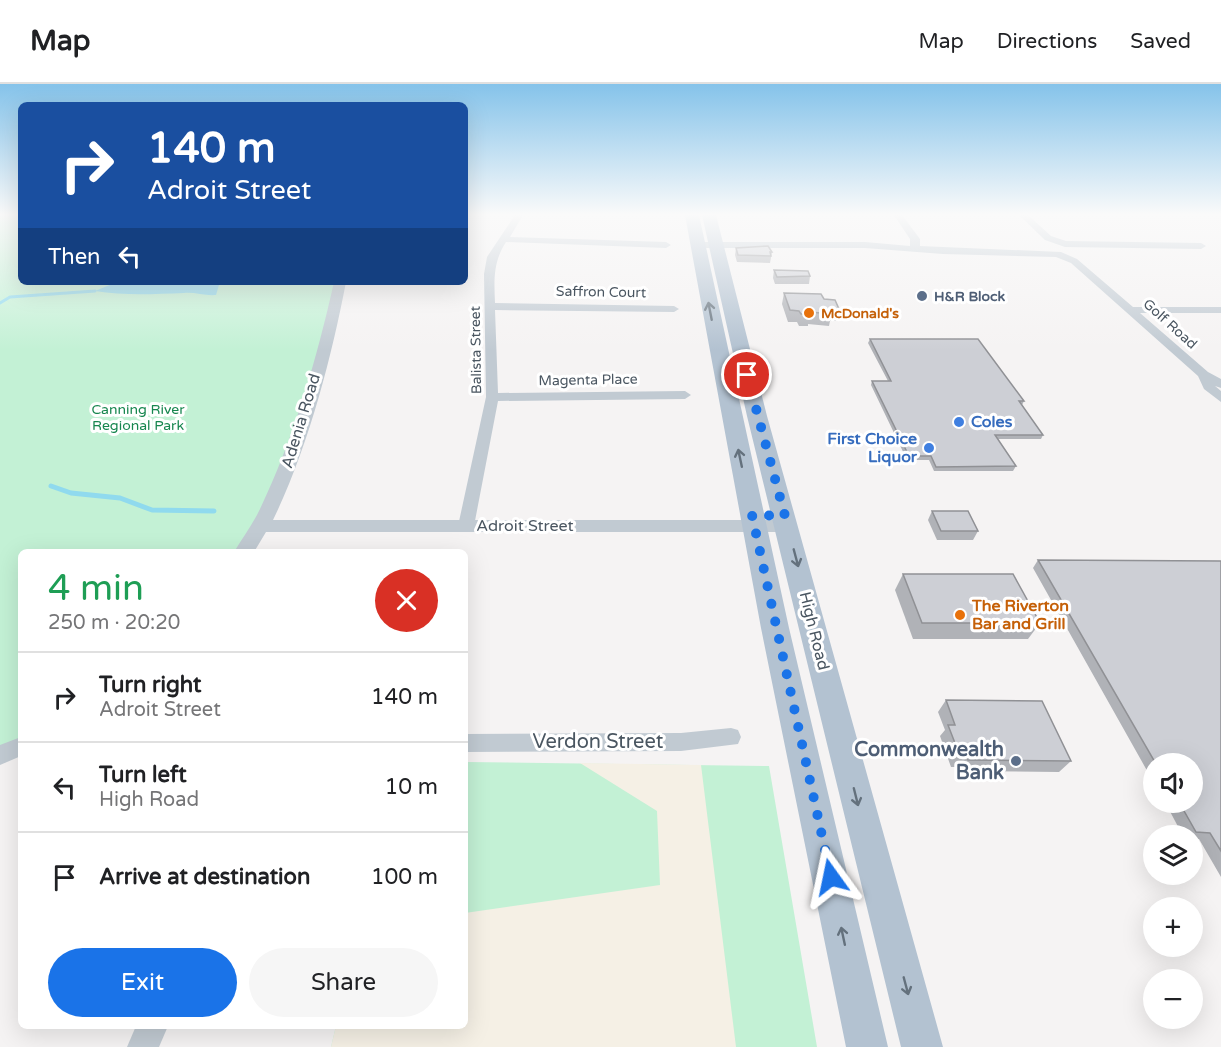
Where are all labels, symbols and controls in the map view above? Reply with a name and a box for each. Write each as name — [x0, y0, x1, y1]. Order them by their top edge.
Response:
text: Map — [30, 24, 90, 58]
text: Map — [918, 29, 964, 54]
text: Directions — [997, 29, 1097, 54]
text: Saved — [1130, 29, 1191, 54]
text: 140 m — [147, 123, 276, 174]
icon: right — [48, 126, 126, 204]
text: Adroit Street — [147, 174, 311, 207]
icon: left — [113, 240, 146, 273]
text: Then — [48, 244, 101, 270]
street label: Saffron Court — [556, 283, 647, 301]
place label: H&R Block — [934, 288, 1005, 305]
marker: H&R Block — [915, 289, 929, 303]
street label: Golf Road — [1139, 295, 1201, 353]
one-way arrow — [704, 301, 715, 321]
street label: Balista Street — [467, 305, 485, 394]
place label: McDonald's — [821, 305, 899, 322]
marker: McDonald's — [802, 306, 816, 320]
pin — [721, 349, 772, 400]
icon: arrive — [730, 358, 763, 391]
street label: Adenia Road — [277, 371, 325, 471]
street label: Magenta Place — [538, 371, 638, 389]
park label: Canning River Regional Park — [91, 401, 185, 434]
place label: Coles — [971, 412, 1013, 432]
marker: Coles — [952, 415, 966, 429]
place label: First Choice Liquor — [827, 429, 918, 467]
marker: First Choice Liquor — [922, 441, 936, 455]
one-way arrow — [734, 449, 745, 468]
street label: Adroit Street — [476, 516, 574, 536]
one-way arrow — [790, 548, 802, 567]
text: 4 min — [48, 567, 144, 610]
button: close — [375, 569, 438, 632]
street label: High Road — [795, 590, 833, 672]
place label: The Riverton Bar and Grill — [971, 596, 1069, 634]
marker: The Riverton Bar and Grill — [953, 608, 967, 622]
text: 250 m · 20:20 — [48, 611, 180, 635]
text: Turn right — [99, 672, 201, 698]
icon: right — [48, 681, 81, 714]
text: 140 m — [371, 684, 438, 710]
text: Adroit Street — [99, 698, 221, 722]
street label: Verdon Street — [533, 730, 664, 754]
place label: Commonwealth Bank — [854, 738, 1004, 785]
map controls — [1143, 753, 1203, 1029]
button: sound — [1143, 753, 1203, 813]
marker: Commonwealth Bank — [1009, 754, 1023, 768]
text: Turn left — [99, 762, 187, 788]
icon: left — [48, 771, 81, 804]
text: 10 m — [384, 774, 438, 800]
one-way arrow — [851, 787, 863, 806]
text: High Road — [99, 788, 199, 812]
button: layers — [1143, 825, 1203, 885]
position arrow — [799, 845, 863, 909]
icon: arrive — [48, 861, 81, 894]
text: Arrive at destination — [99, 864, 310, 890]
text: 100 m — [371, 864, 438, 890]
button: + — [1143, 897, 1203, 957]
one-way arrow — [837, 927, 849, 946]
button: Exit — [48, 948, 237, 1017]
button: Share — [249, 948, 438, 1017]
button: − — [1143, 969, 1203, 1029]
one-way arrow — [900, 976, 912, 995]

